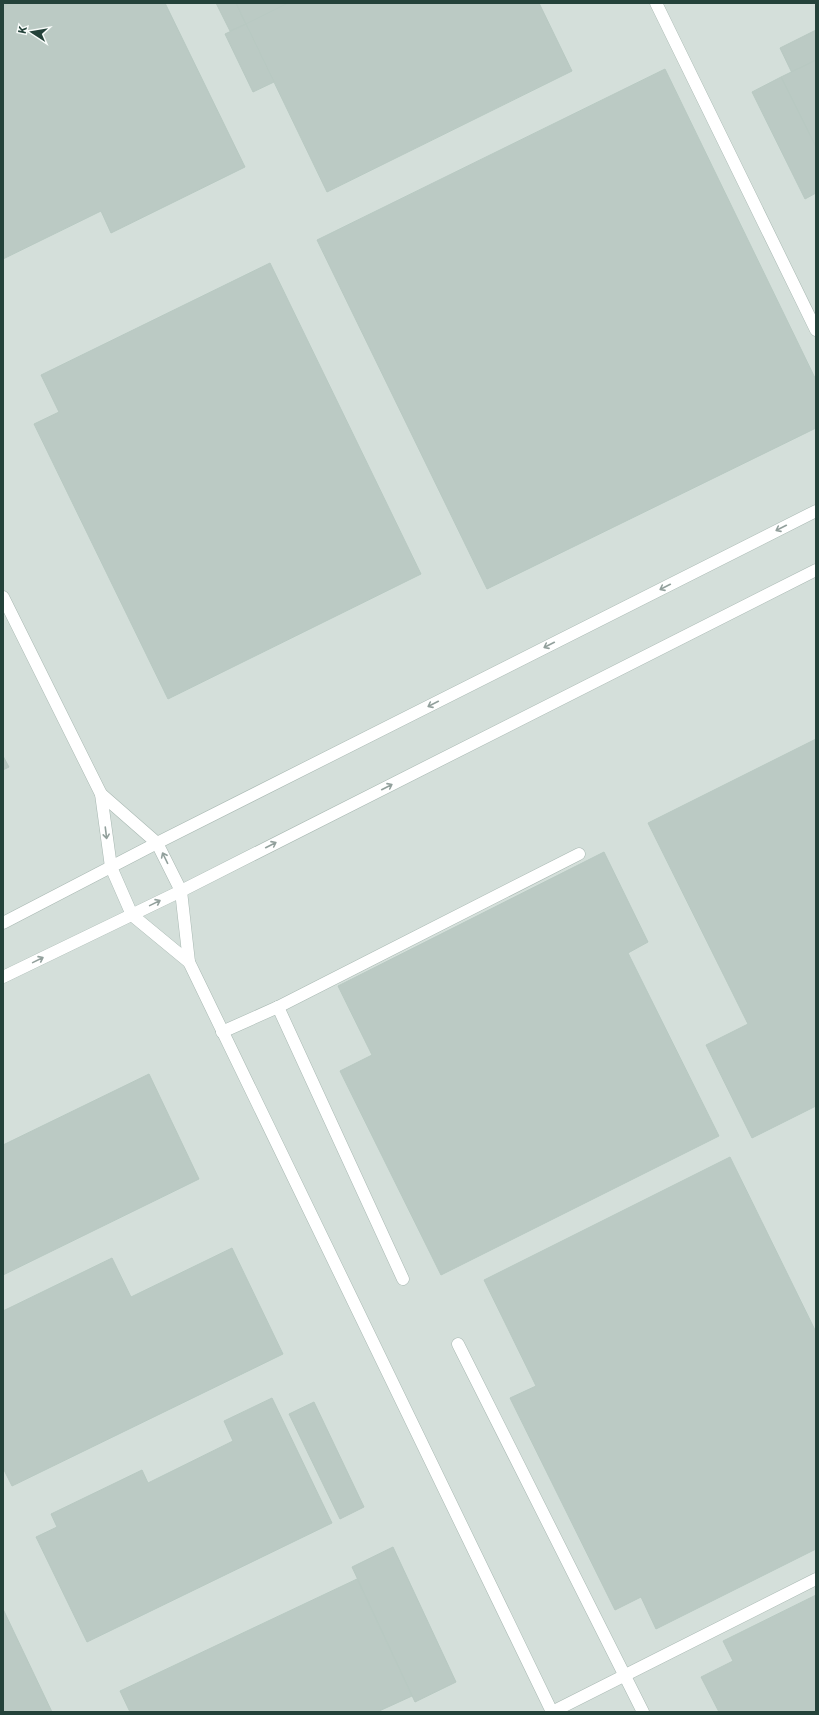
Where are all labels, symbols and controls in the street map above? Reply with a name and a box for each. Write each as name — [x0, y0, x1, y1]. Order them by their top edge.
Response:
north arrow — [12, 12, 52, 52]
text: K — [16, 24, 30, 35]
one-way arrow — [775, 525, 787, 532]
one-way arrow — [659, 584, 671, 591]
one-way arrow — [543, 642, 555, 649]
one-way arrow — [427, 701, 439, 708]
one-way arrow — [381, 782, 393, 790]
one-way arrow — [102, 826, 110, 839]
one-way arrow — [265, 841, 277, 848]
one-way arrow — [161, 852, 168, 864]
one-way arrow — [149, 899, 161, 907]
one-way arrow — [32, 956, 44, 963]

